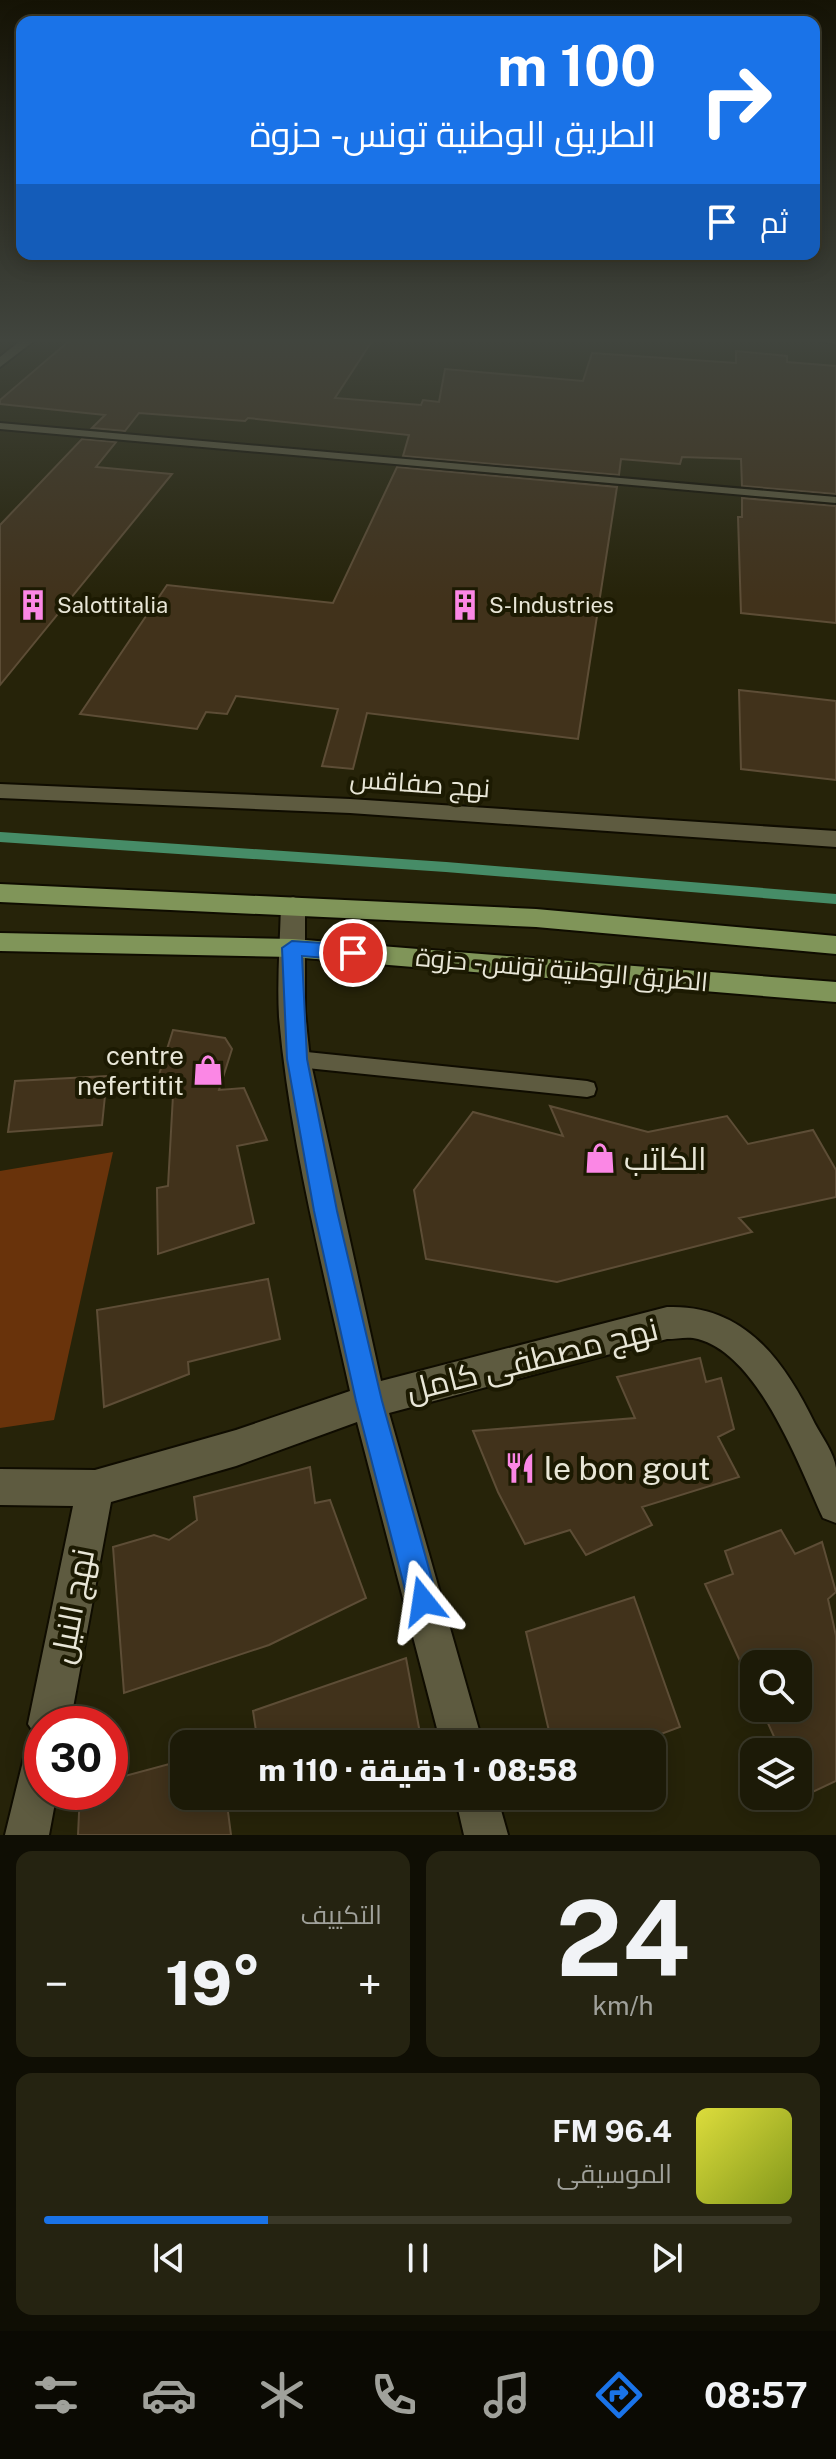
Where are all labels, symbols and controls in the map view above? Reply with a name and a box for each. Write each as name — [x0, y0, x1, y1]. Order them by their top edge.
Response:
text: 100 m — [497, 33, 656, 99]
icon: right — [684, 48, 788, 152]
text: الطريق الوطنية تونس - حزوة — [250, 113, 656, 155]
icon: arrive — [700, 200, 744, 244]
text: ثم — [760, 204, 788, 240]
building icon: Salottitalia — [16, 588, 50, 622]
building icon: S-Industries — [448, 588, 482, 622]
place label: Salottitalia — [57, 592, 168, 618]
place label: S-Industries — [489, 592, 614, 618]
street label: نهج صفاقس — [349, 763, 491, 805]
pin — [319, 919, 387, 987]
icon: arrive — [331, 931, 375, 975]
street label: الطريق الوطنية تونس - حزوة — [414, 941, 709, 998]
place label: centre nefertitit — [77, 1040, 184, 1101]
shop icon: centre nefertitit — [191, 1053, 225, 1087]
place label: الكاتب — [624, 1140, 707, 1177]
shop icon: الكاتب — [583, 1141, 617, 1175]
street label: نهج مصطفى كامل — [402, 1310, 663, 1412]
place label: le bon gout — [544, 1450, 710, 1487]
restaurant icon: le bon gout — [503, 1451, 537, 1485]
street label: نهج النيل — [43, 1545, 105, 1667]
position arrow — [381, 1559, 465, 1643]
map controls — [740, 1650, 812, 1810]
button: search — [740, 1650, 812, 1722]
speed limit sign: 30 — [24, 1706, 128, 1810]
button: layers — [740, 1738, 812, 1810]
text: 08:58 · 1 دقيقة · 110 m — [258, 1752, 578, 1788]
text: 24 — [556, 1877, 690, 1999]
text: التكييف — [300, 1899, 382, 1930]
text: 19° — [165, 1948, 261, 2019]
text: − — [44, 1958, 68, 2010]
text: + — [358, 1958, 382, 2010]
text: km/h — [592, 1990, 654, 2021]
text: 96.4 FM — [552, 2113, 672, 2149]
text: الموسيقى — [557, 2158, 672, 2189]
icon: previous — [147, 2236, 191, 2280]
icon: pause — [396, 2236, 440, 2280]
icon: next — [645, 2236, 689, 2280]
icon: filters — [28, 2367, 84, 2423]
icon: car — [141, 2367, 197, 2423]
icon: climate — [254, 2367, 310, 2423]
icon: phone — [366, 2367, 422, 2423]
icon: music — [479, 2367, 535, 2423]
icon: directions — [591, 2367, 647, 2423]
text: 08:57 — [704, 2374, 808, 2416]

